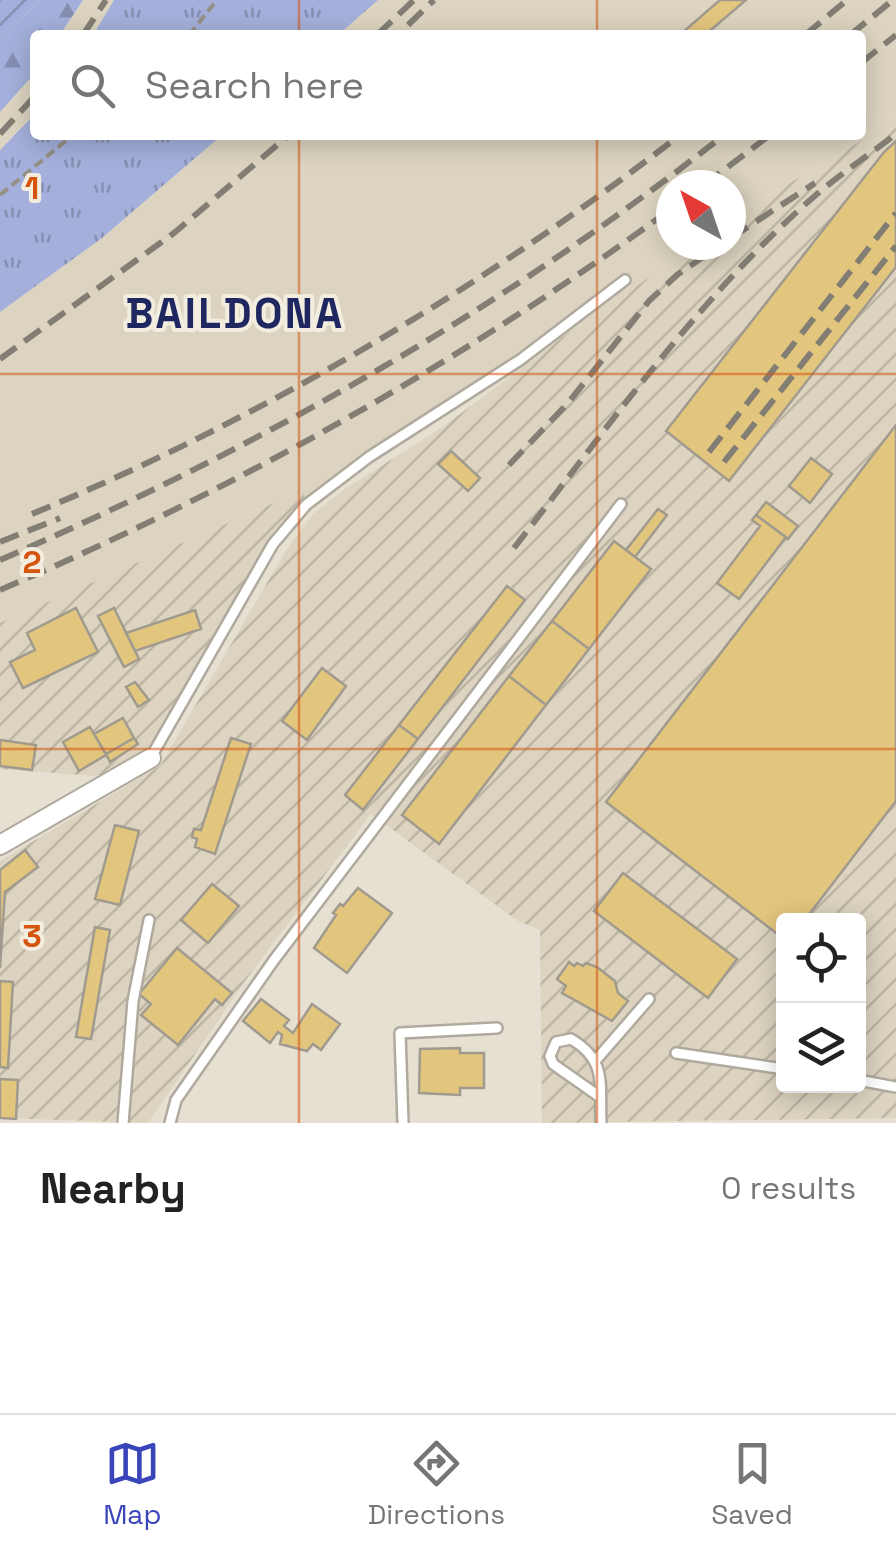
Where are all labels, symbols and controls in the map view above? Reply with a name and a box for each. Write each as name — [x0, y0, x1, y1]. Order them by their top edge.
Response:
search box — [30, 30, 866, 140]
icon: search — [65, 58, 120, 113]
text: Search here — [145, 61, 364, 109]
text: 1 — [25, 168, 39, 208]
north arrow — [656, 170, 746, 260]
district label: BAILDONA — [125, 287, 345, 340]
text: 2 — [22, 542, 42, 582]
map controls — [776, 913, 866, 1093]
button: locate — [776, 913, 866, 1003]
text: 3 — [22, 916, 42, 956]
button: layers — [776, 1003, 866, 1093]
text: Nearby — [40, 1162, 186, 1215]
text: 0 results — [721, 1168, 856, 1208]
tab: Map — [103, 1436, 161, 1532]
tab: Directions — [368, 1436, 505, 1532]
tab: Saved — [711, 1436, 793, 1532]

